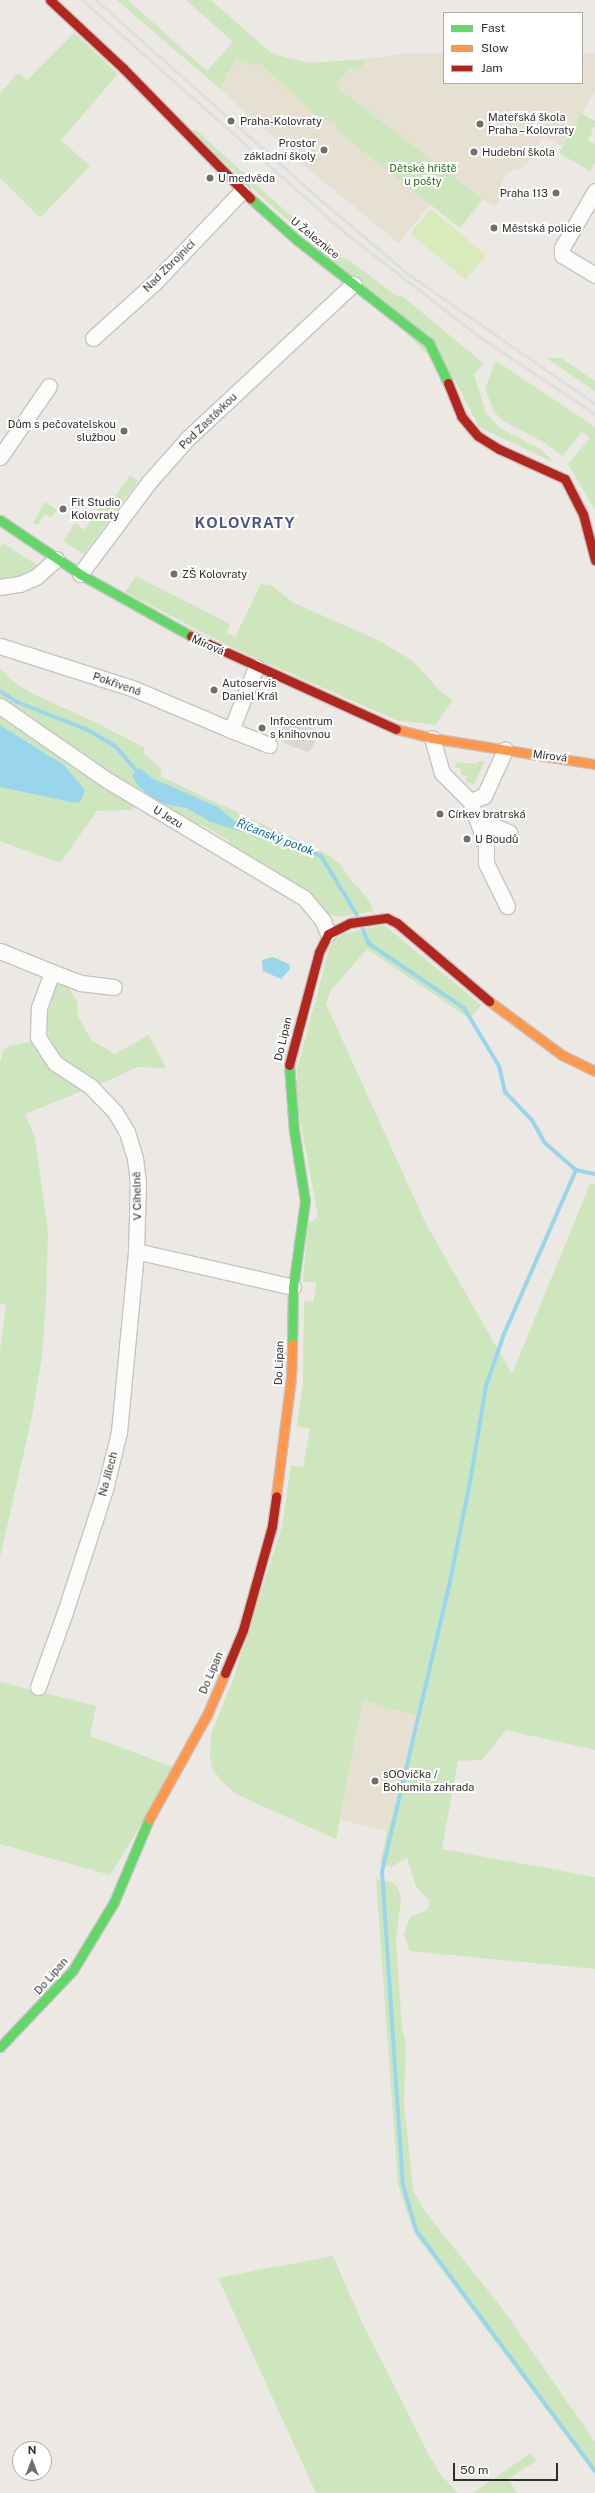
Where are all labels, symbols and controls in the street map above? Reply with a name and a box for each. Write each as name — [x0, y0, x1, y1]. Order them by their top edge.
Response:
legend — [443, 12, 583, 84]
text: Fast — [481, 21, 505, 35]
text: Slow — [481, 41, 508, 55]
text: Jam — [481, 61, 503, 75]
place label: Mateřská škola Praha – Kolovraty — [488, 111, 577, 137]
place label: Praha-Kolovraty — [240, 114, 322, 128]
marker: Praha-Kolovraty — [225, 115, 237, 127]
marker: Mateřská škola Praha – Kolovraty — [475, 119, 485, 129]
place label: Prostor základní školy — [244, 137, 316, 163]
marker: Prostor základní školy — [319, 145, 329, 155]
place label: Hudební škola — [482, 145, 555, 159]
marker: Hudební škola — [469, 147, 479, 157]
park label: Dětské hřiště u pošty — [389, 162, 457, 188]
place label: U medvěda — [218, 171, 275, 185]
marker: U medvěda — [205, 173, 215, 183]
place label: Praha 113 — [500, 186, 548, 200]
marker: Praha 113 — [551, 188, 561, 198]
street label: U Železnice — [288, 214, 342, 262]
place label: Městská policie — [502, 221, 582, 235]
marker: Městská policie — [489, 223, 499, 233]
street label: Nad Zbrojnicí — [140, 237, 198, 295]
street label: Pod Zastávkou — [176, 390, 240, 452]
place label: Dům s pečovatelskou službou — [8, 418, 116, 444]
marker: Dům s pečovatelskou službou — [119, 426, 129, 436]
place label: Fit Studio Kolovraty — [71, 496, 121, 522]
marker: Fit Studio Kolovraty — [58, 504, 68, 514]
district label: KOLOVRATY — [194, 514, 296, 532]
place label: ZŠ Kolovraty — [182, 567, 247, 581]
marker: ZŠ Kolovraty — [169, 569, 179, 579]
street label: Mírová — [190, 632, 226, 658]
street label: Pokřivená — [91, 670, 143, 698]
place label: Autoservis Daniel Král — [222, 677, 278, 703]
marker: Autoservis Daniel Král — [209, 685, 219, 695]
place label: Infocentrum s knihovnou — [270, 715, 333, 741]
marker: Infocentrum s knihovnou — [257, 723, 267, 733]
street label: Mírová — [532, 747, 568, 765]
street label: U Jezu — [151, 803, 185, 831]
place label: Církev bratrská — [448, 807, 526, 821]
marker: Církev bratrská — [435, 809, 445, 819]
water label: Říčanský potok — [234, 817, 316, 859]
place label: U Boudů — [475, 832, 518, 846]
marker: U Boudů — [462, 834, 472, 844]
street label: Do Lipan — [272, 1016, 294, 1062]
street label: V Cihelně — [130, 1171, 144, 1221]
street label: Do Lipan — [272, 1340, 286, 1386]
street label: Na Jílech — [96, 1450, 120, 1498]
street label: Do Lipan — [196, 1650, 226, 1696]
place label: sOOvička / Bohumila zahrada — [383, 1768, 474, 1794]
marker: sOOvička / Bohumila zahrada — [370, 1776, 380, 1786]
street label: Do Lipan — [31, 1955, 71, 1997]
north arrow — [12, 2441, 52, 2481]
text: N — [28, 2444, 36, 2456]
scale bar — [455, 2455, 560, 2481]
text: 50 m — [460, 2463, 488, 2477]

